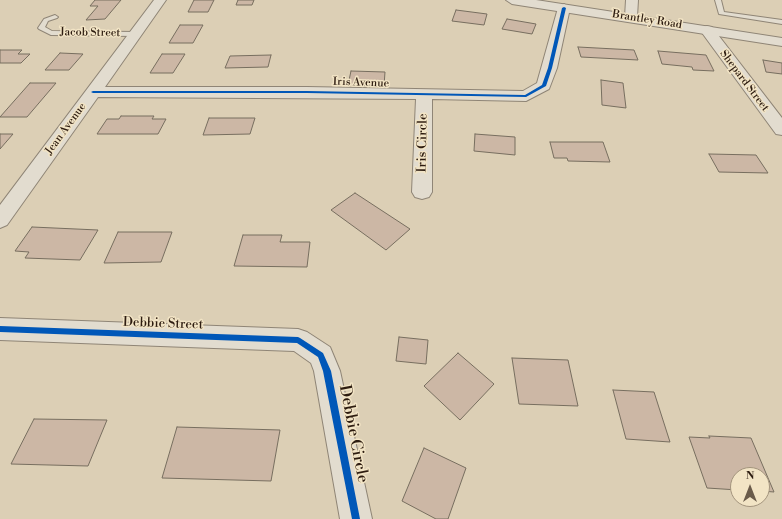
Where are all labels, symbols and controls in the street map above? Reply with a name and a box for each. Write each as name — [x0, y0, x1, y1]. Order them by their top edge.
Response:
street label: Brantley Road — [611, 8, 683, 32]
street label: Jacob Street — [60, 26, 120, 40]
street label: Shepard Street — [717, 48, 771, 114]
street label: Iris Avenue — [333, 75, 389, 91]
street label: Jean Avenue — [43, 100, 89, 158]
street label: Iris Circle — [415, 113, 431, 173]
street label: Debbie Street — [123, 315, 203, 333]
street label: Debbie Circle — [334, 383, 372, 485]
north arrow — [730, 467, 770, 507]
text: N — [746, 469, 754, 483]

